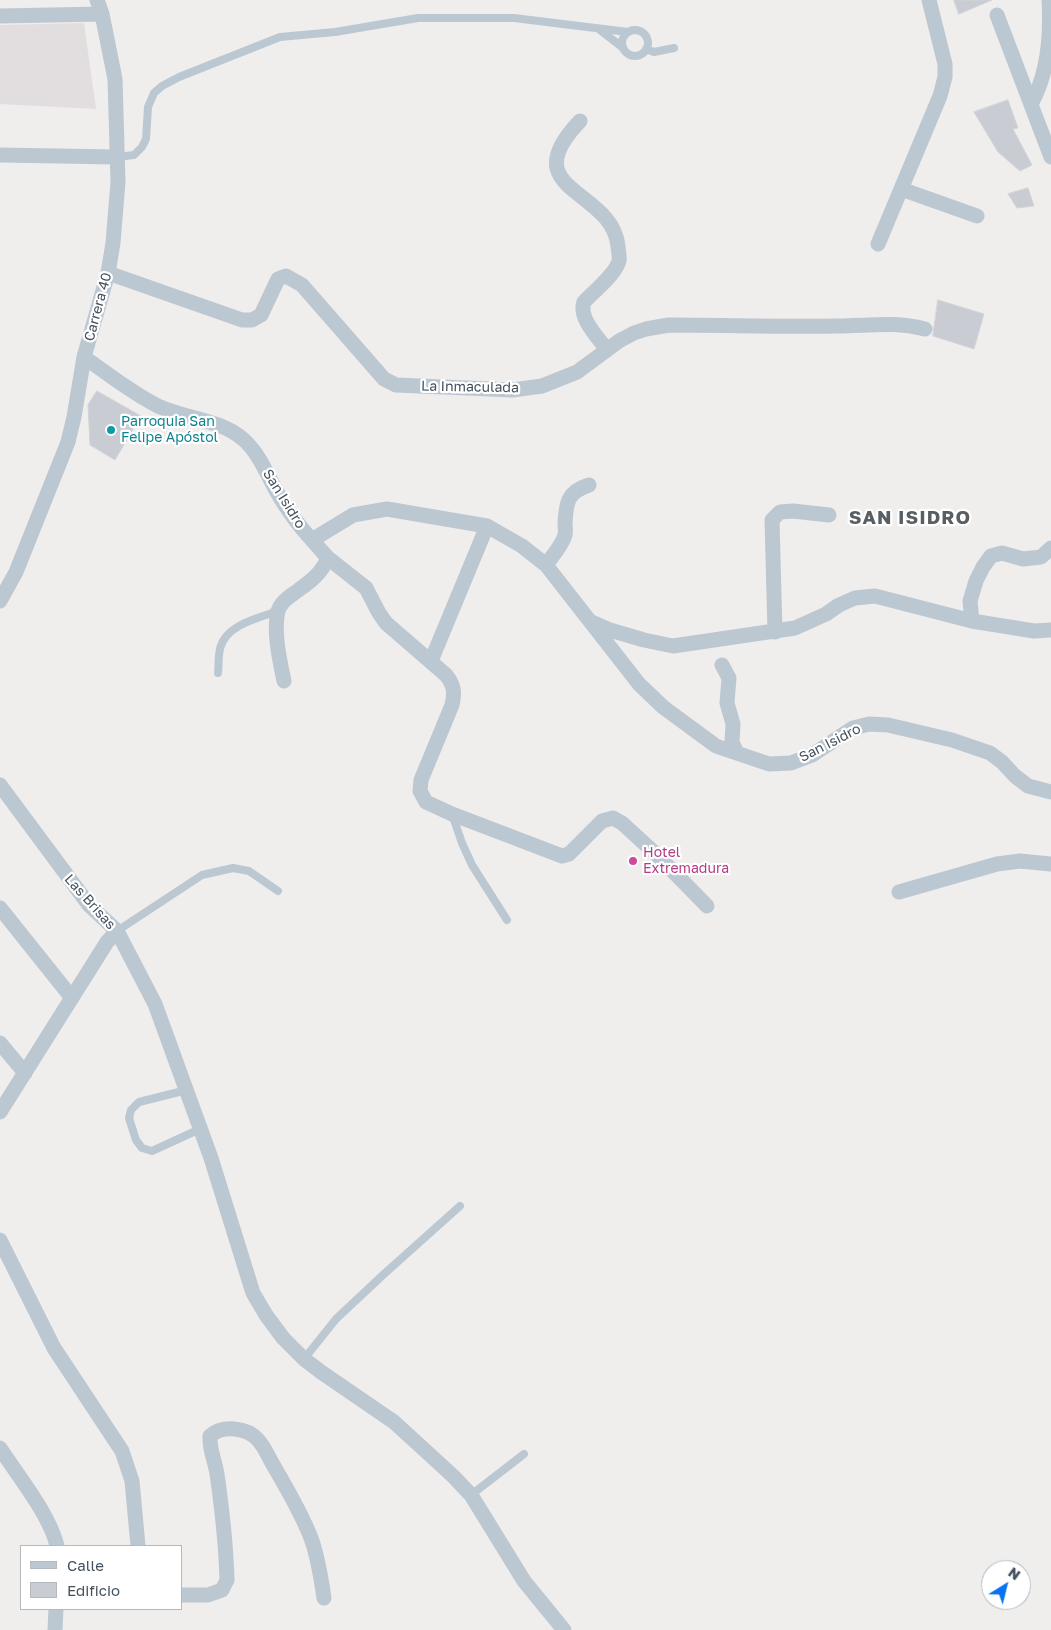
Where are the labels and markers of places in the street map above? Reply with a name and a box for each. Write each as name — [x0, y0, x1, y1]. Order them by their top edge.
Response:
place label: Parroquia San Felipe Apóstol — [121, 414, 218, 447]
marker: Parroquia San Felipe Apóstol — [105, 424, 117, 436]
place label: Hotel Extremadura — [643, 845, 729, 878]
marker: Hotel Extremadura — [627, 855, 639, 867]

